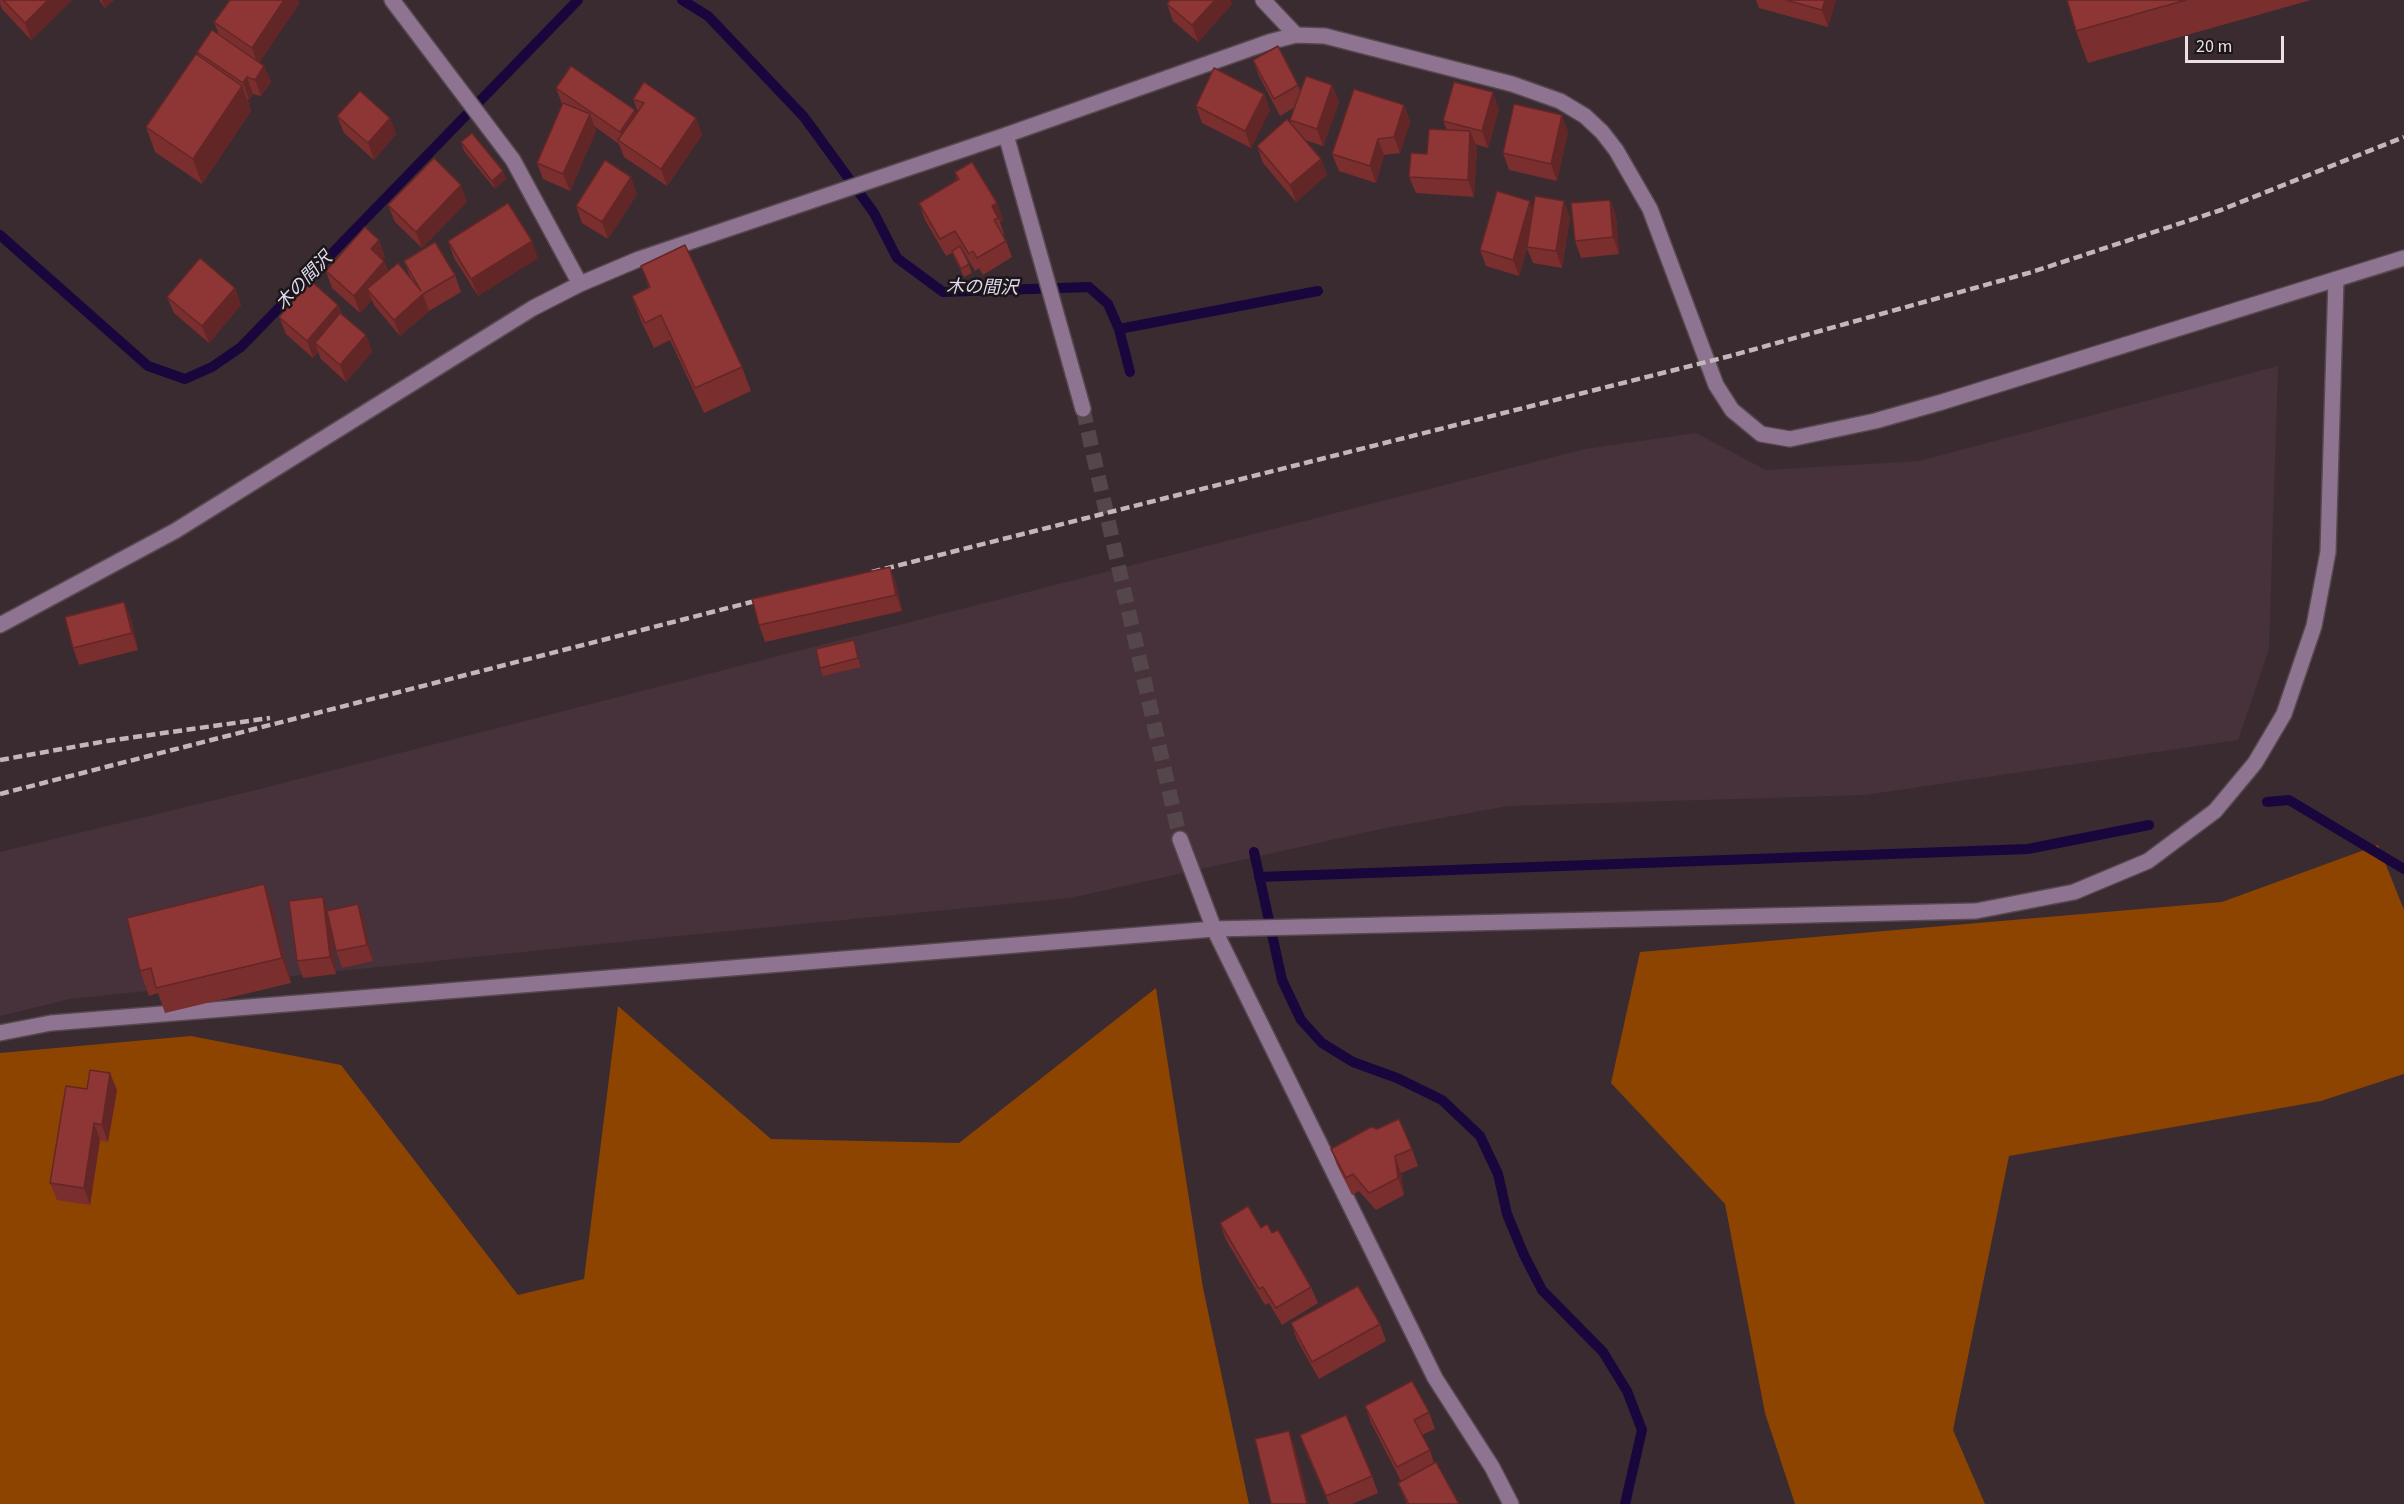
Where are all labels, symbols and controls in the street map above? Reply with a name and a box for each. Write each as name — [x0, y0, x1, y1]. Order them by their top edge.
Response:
scale bar — [2188, 24, 2287, 62]
text: 20 m — [2196, 34, 2232, 59]
water label: 木の間沢 — [272, 249, 338, 315]
water label: 木の間沢 — [946, 278, 1018, 300]

